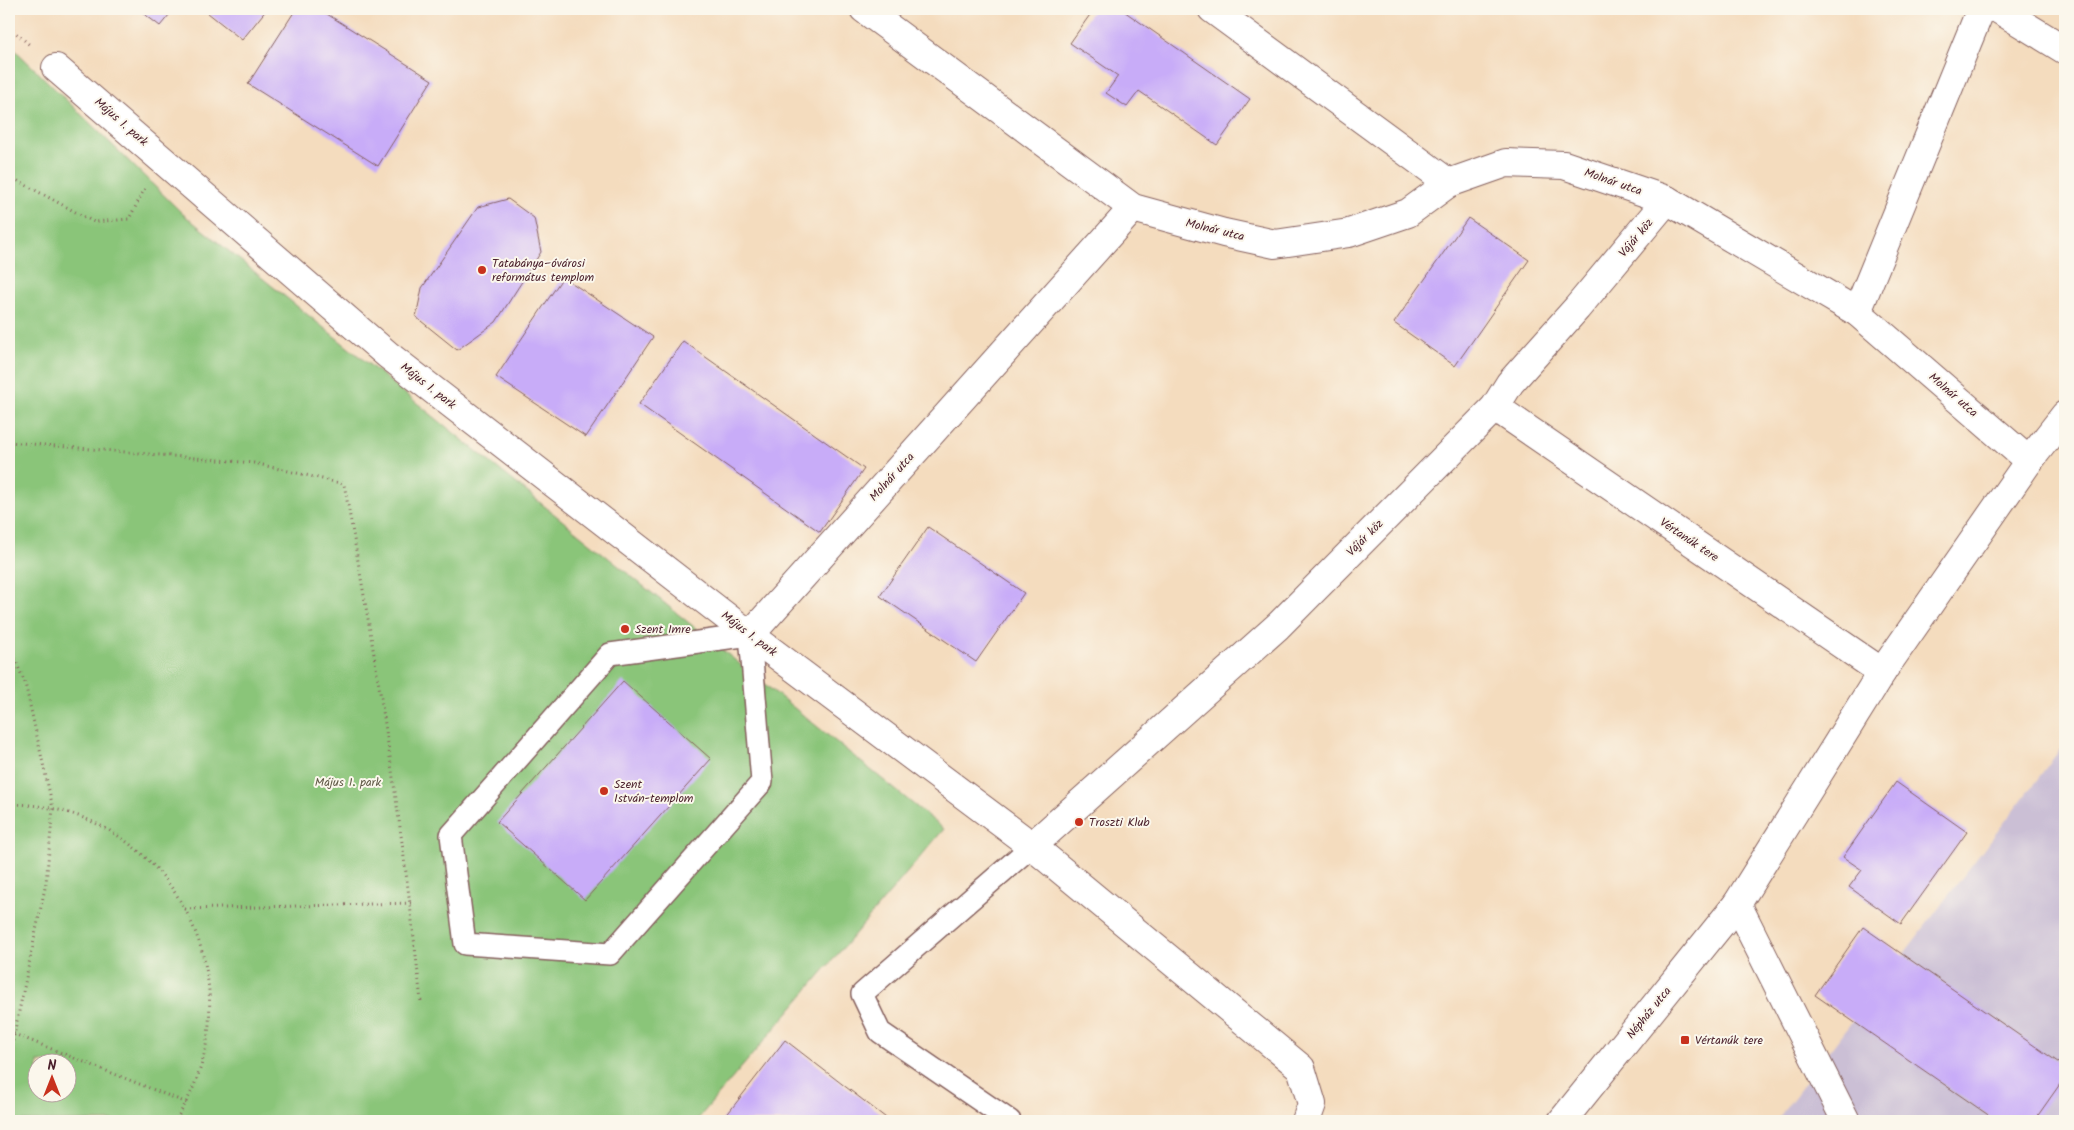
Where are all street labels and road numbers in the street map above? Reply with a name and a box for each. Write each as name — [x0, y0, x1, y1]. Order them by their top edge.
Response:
street label: Május 1. park — [90, 93, 153, 151]
street label: Molnár utca — [1582, 163, 1645, 201]
street label: Molnár utca — [1184, 214, 1247, 247]
street label: Vájár köz — [1614, 214, 1658, 262]
street label: Május 1. park — [396, 358, 460, 414]
street label: Molnár utca — [1924, 368, 1982, 422]
street label: Molnár utca — [865, 448, 919, 506]
street label: Vértanúk tere — [1656, 513, 1723, 567]
street label: Vájár köz — [1342, 515, 1388, 561]
street label: Május 1. park — [717, 606, 781, 662]
street label: Népház utca — [1622, 982, 1676, 1043]

